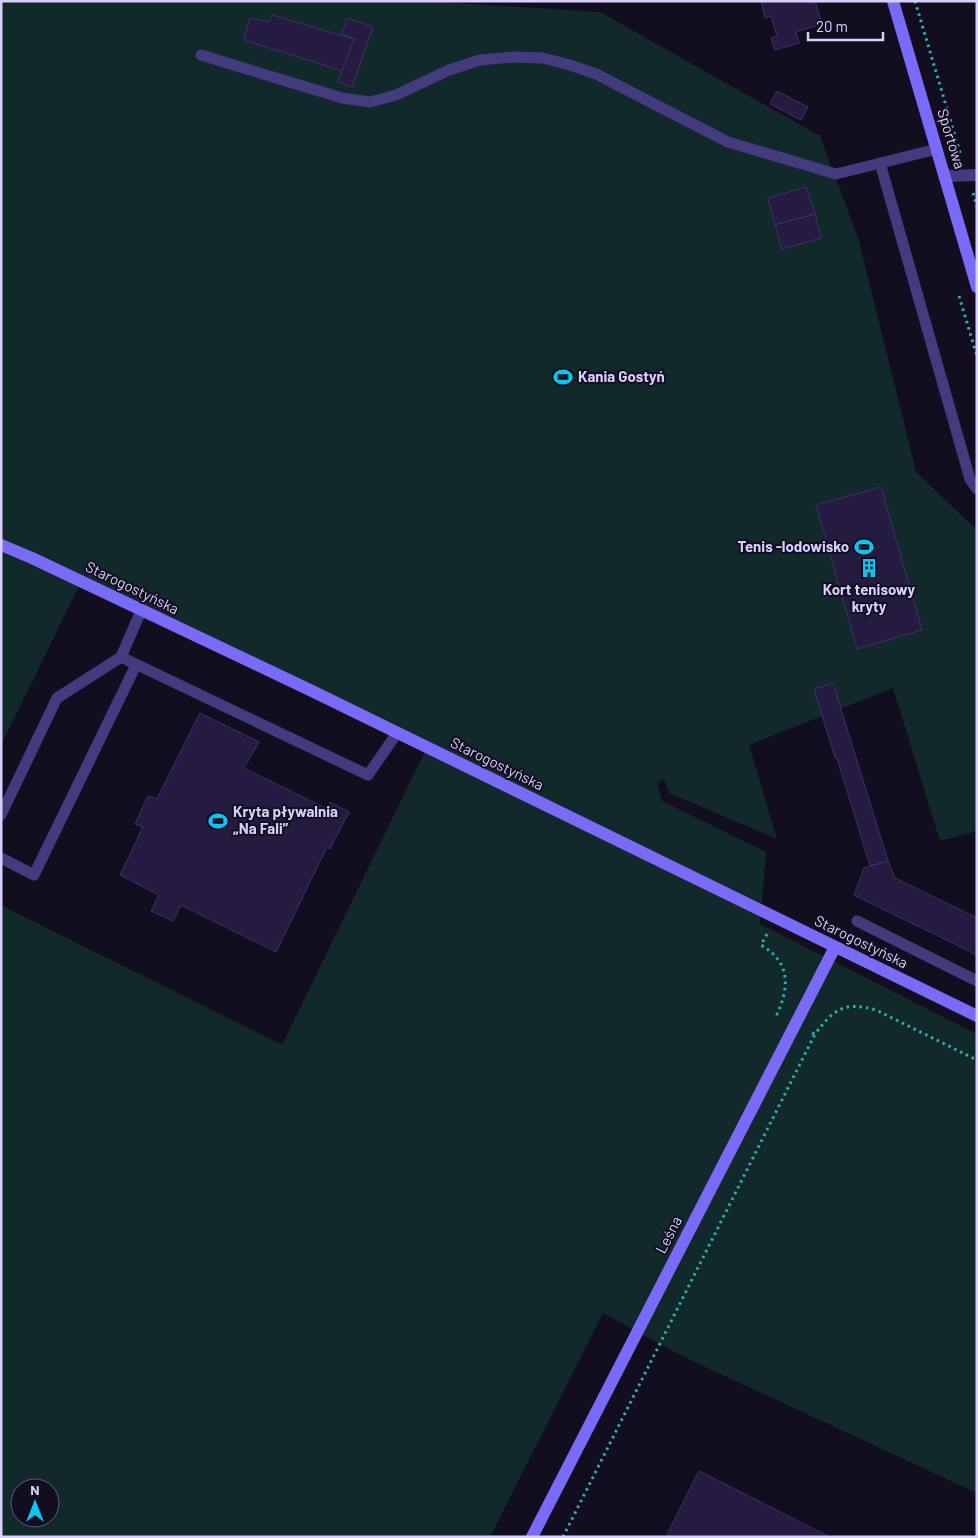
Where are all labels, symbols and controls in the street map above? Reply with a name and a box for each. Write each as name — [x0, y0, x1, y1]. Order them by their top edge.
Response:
scale bar — [808, 10, 883, 42]
text: 20 m — [816, 17, 848, 35]
street label: Sportowa — [934, 106, 970, 171]
sports icon: Kania Gostyń — [552, 366, 574, 388]
place label: Kania Gostyń — [578, 367, 665, 385]
sports icon: Tenis -lodowisko — [853, 536, 875, 558]
place label: Tenis -lodowisko — [737, 537, 849, 555]
street label: Starogostyńska — [83, 557, 182, 617]
building icon: Kort tenisowy kryty — [858, 557, 880, 579]
place label: Kort tenisowy kryty — [823, 580, 916, 615]
street label: Starogostyńska — [448, 733, 547, 793]
place label: Kryta pływalnia „Na Fali” — [233, 802, 338, 837]
sports icon: Kryta pływalnia „Na Fali” — [207, 810, 229, 832]
street label: Starogostyńska — [812, 911, 911, 971]
street label: Leśna — [651, 1213, 685, 1256]
north arrow — [10, 1478, 60, 1528]
text: N — [30, 1481, 40, 1498]

